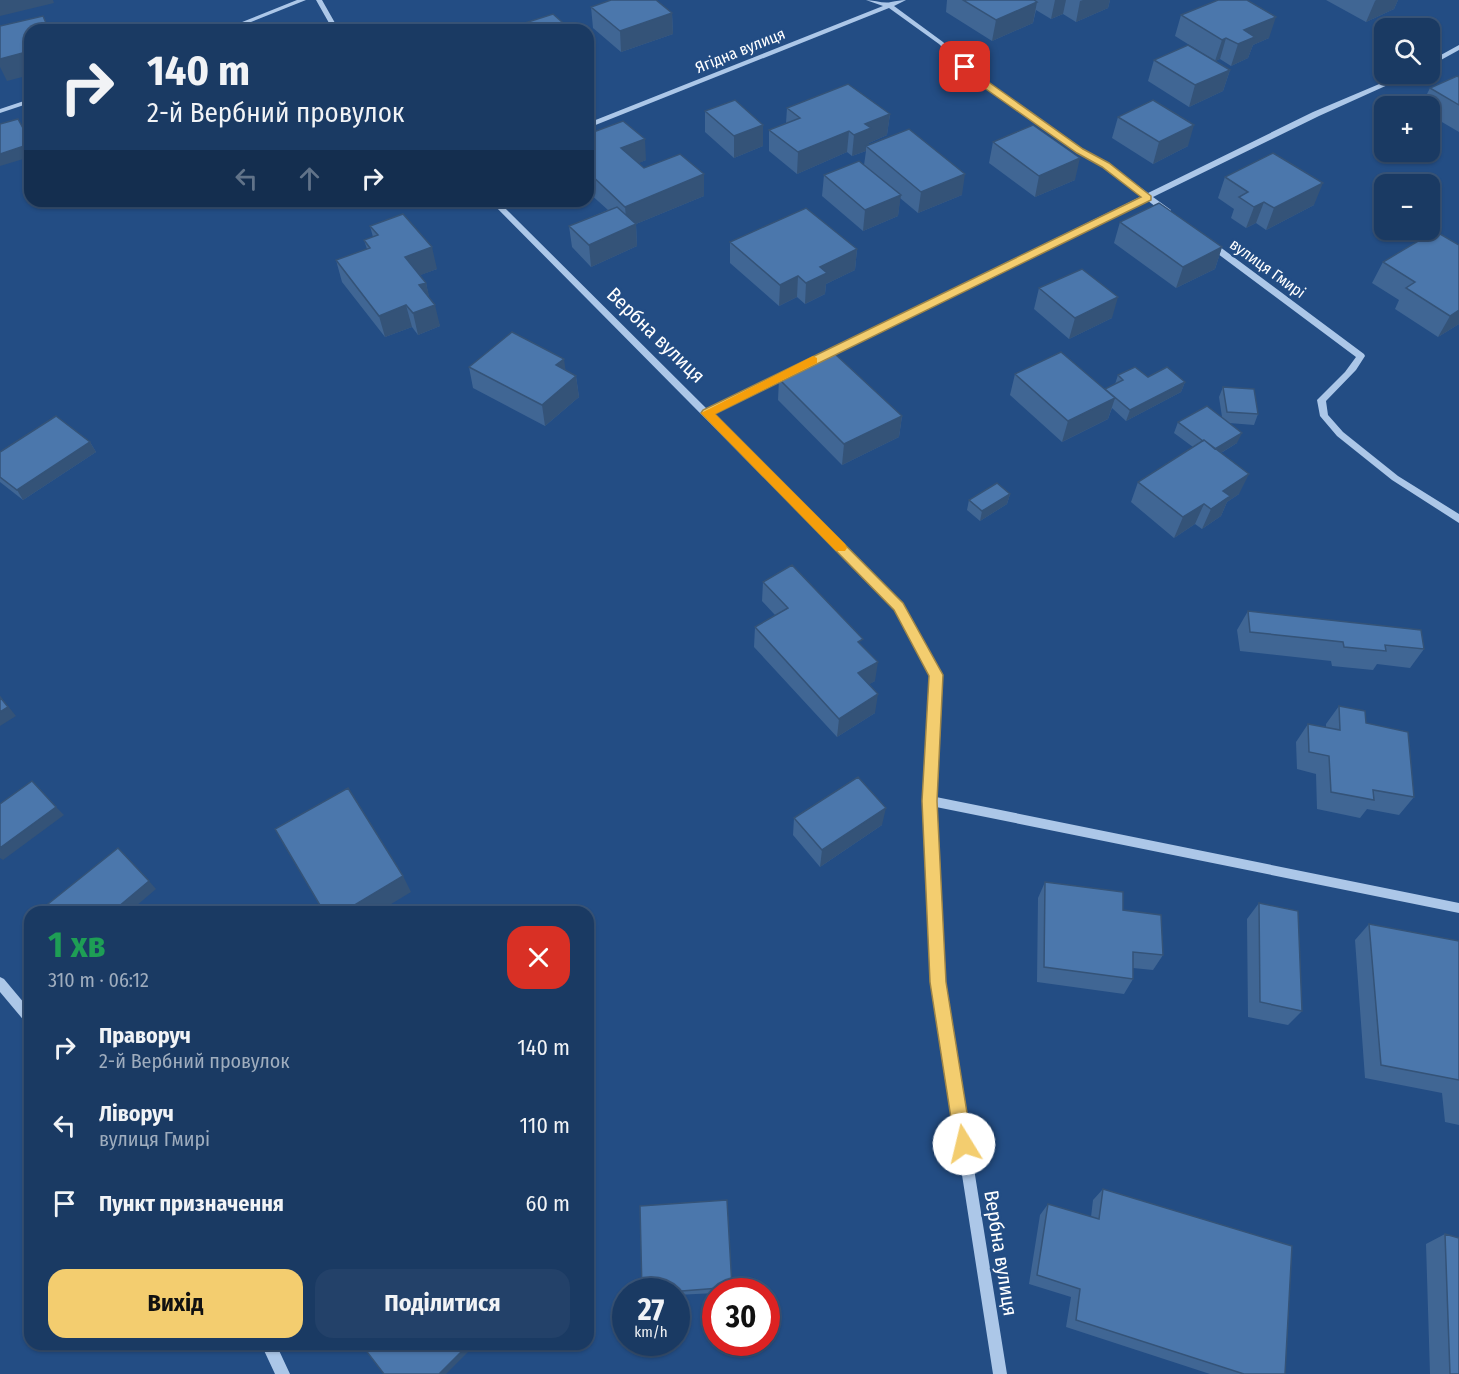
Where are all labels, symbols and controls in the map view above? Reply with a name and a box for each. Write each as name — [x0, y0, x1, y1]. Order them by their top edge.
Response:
map controls — [1374, 18, 1440, 240]
button: search — [1374, 18, 1440, 84]
street label: Ягідна вулиця — [693, 24, 788, 77]
pin — [939, 41, 990, 92]
text: 140 m — [147, 46, 250, 96]
icon: right — [48, 48, 126, 126]
icon: arrive — [948, 50, 981, 83]
button: + — [1374, 96, 1440, 162]
text: 2-й Вербний провулок — [147, 97, 405, 129]
icon: left — [230, 162, 263, 195]
icon: ahead — [293, 162, 326, 195]
icon: right — [356, 162, 389, 195]
button: − — [1374, 174, 1440, 240]
street label: вулиця Гмирі — [1226, 235, 1309, 302]
street label: Вербна вулиця — [602, 282, 710, 388]
text: 1 хв — [48, 923, 106, 967]
button: close — [507, 926, 570, 989]
text: 310 m · 06:12 — [48, 968, 149, 992]
text: Праворуч — [99, 1022, 191, 1049]
icon: right — [48, 1031, 81, 1064]
text: 140 m — [517, 1034, 570, 1061]
text: 2-й Вербний провулок — [99, 1049, 290, 1073]
text: Ліворуч — [99, 1100, 174, 1127]
icon: left — [48, 1109, 81, 1142]
text: 110 m — [520, 1112, 570, 1139]
position arrow — [932, 1112, 996, 1176]
text: вулиця Гмирі — [99, 1127, 210, 1151]
icon: arrive — [48, 1187, 81, 1220]
street label: Вербна вулиця — [979, 1188, 1023, 1318]
text: Пункт призначення — [99, 1190, 284, 1217]
text: 60 m — [526, 1190, 570, 1217]
button: Вихід — [48, 1269, 303, 1338]
button: Поділитися — [315, 1269, 570, 1338]
speed limit sign: 30 — [702, 1278, 780, 1356]
text: 27 — [638, 1292, 664, 1328]
text: km/h — [634, 1323, 668, 1341]

